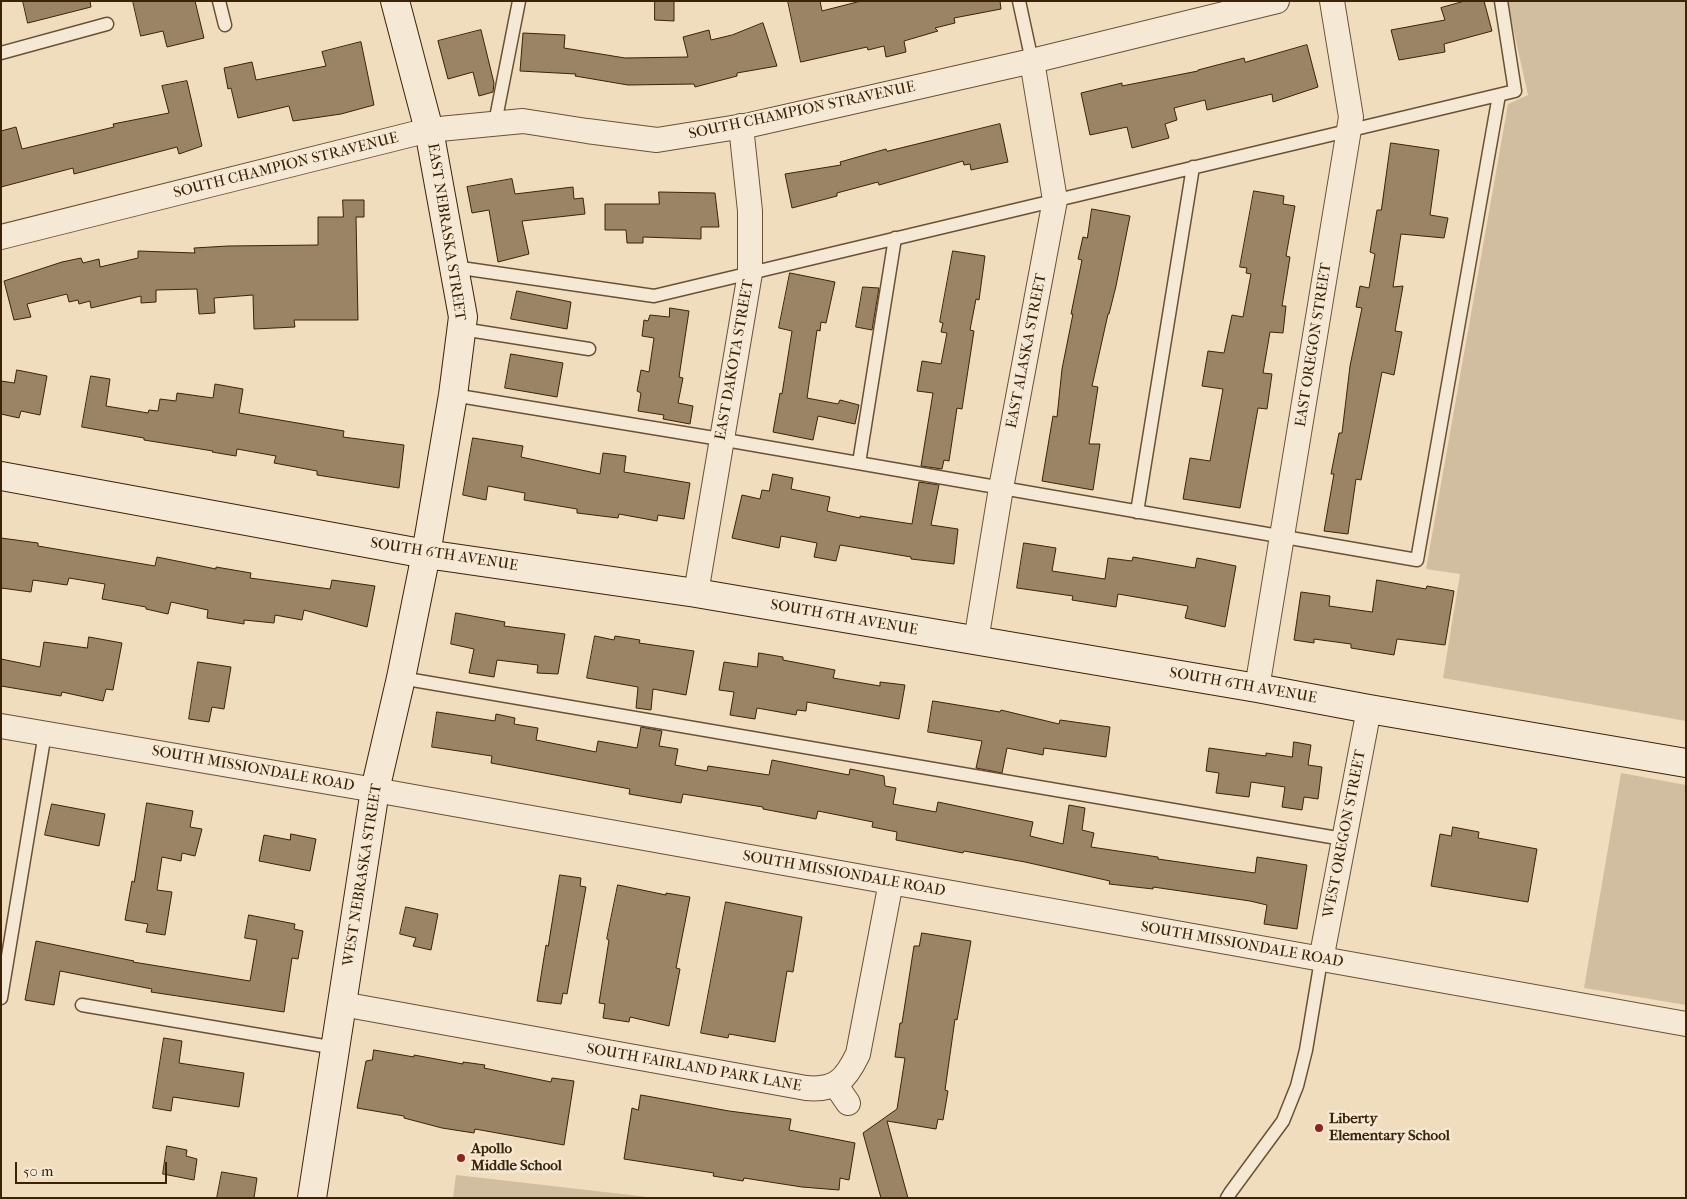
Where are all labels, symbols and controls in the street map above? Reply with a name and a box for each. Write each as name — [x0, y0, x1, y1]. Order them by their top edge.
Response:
street label: SOUTH CHAMPION STRAVENUE — [687, 78, 917, 144]
street label: SOUTH CHAMPION STRAVENUE — [172, 129, 400, 203]
street label: EAST NEBRASKA STREET — [423, 142, 469, 322]
street label: EAST OREGON STREET — [1292, 262, 1336, 428]
street label: EAST ALASKA STREET — [1003, 272, 1051, 430]
street label: EAST DAKOTA STREET — [712, 278, 758, 442]
street label: SOUTH 6TH AVENUE — [369, 534, 519, 576]
street label: SOUTH 6TH AVENUE — [769, 596, 919, 640]
street label: SOUTH 6TH AVENUE — [1168, 664, 1318, 708]
street label: SOUTH MISSIONDALE ROAD — [150, 742, 356, 796]
street label: WEST OREGON STREET — [1320, 748, 1370, 920]
street label: WEST NEBRASKA STREET — [340, 782, 386, 968]
street label: SOUTH MISSIONDALE ROAD — [741, 847, 947, 901]
street label: SOUTH MISSIONDALE ROAD — [1139, 918, 1345, 972]
street label: SOUTH FAIRLAND PARK LANE — [585, 1040, 803, 1096]
place label: Liberty Elementary School — [1329, 1110, 1450, 1145]
marker: Liberty Elementary School — [1313, 1122, 1325, 1134]
place label: Apollo Middle School — [471, 1140, 562, 1175]
scale bar — [18, 1152, 170, 1184]
marker: Apollo Middle School — [455, 1152, 467, 1164]
text: 50 m — [23, 1162, 53, 1180]

